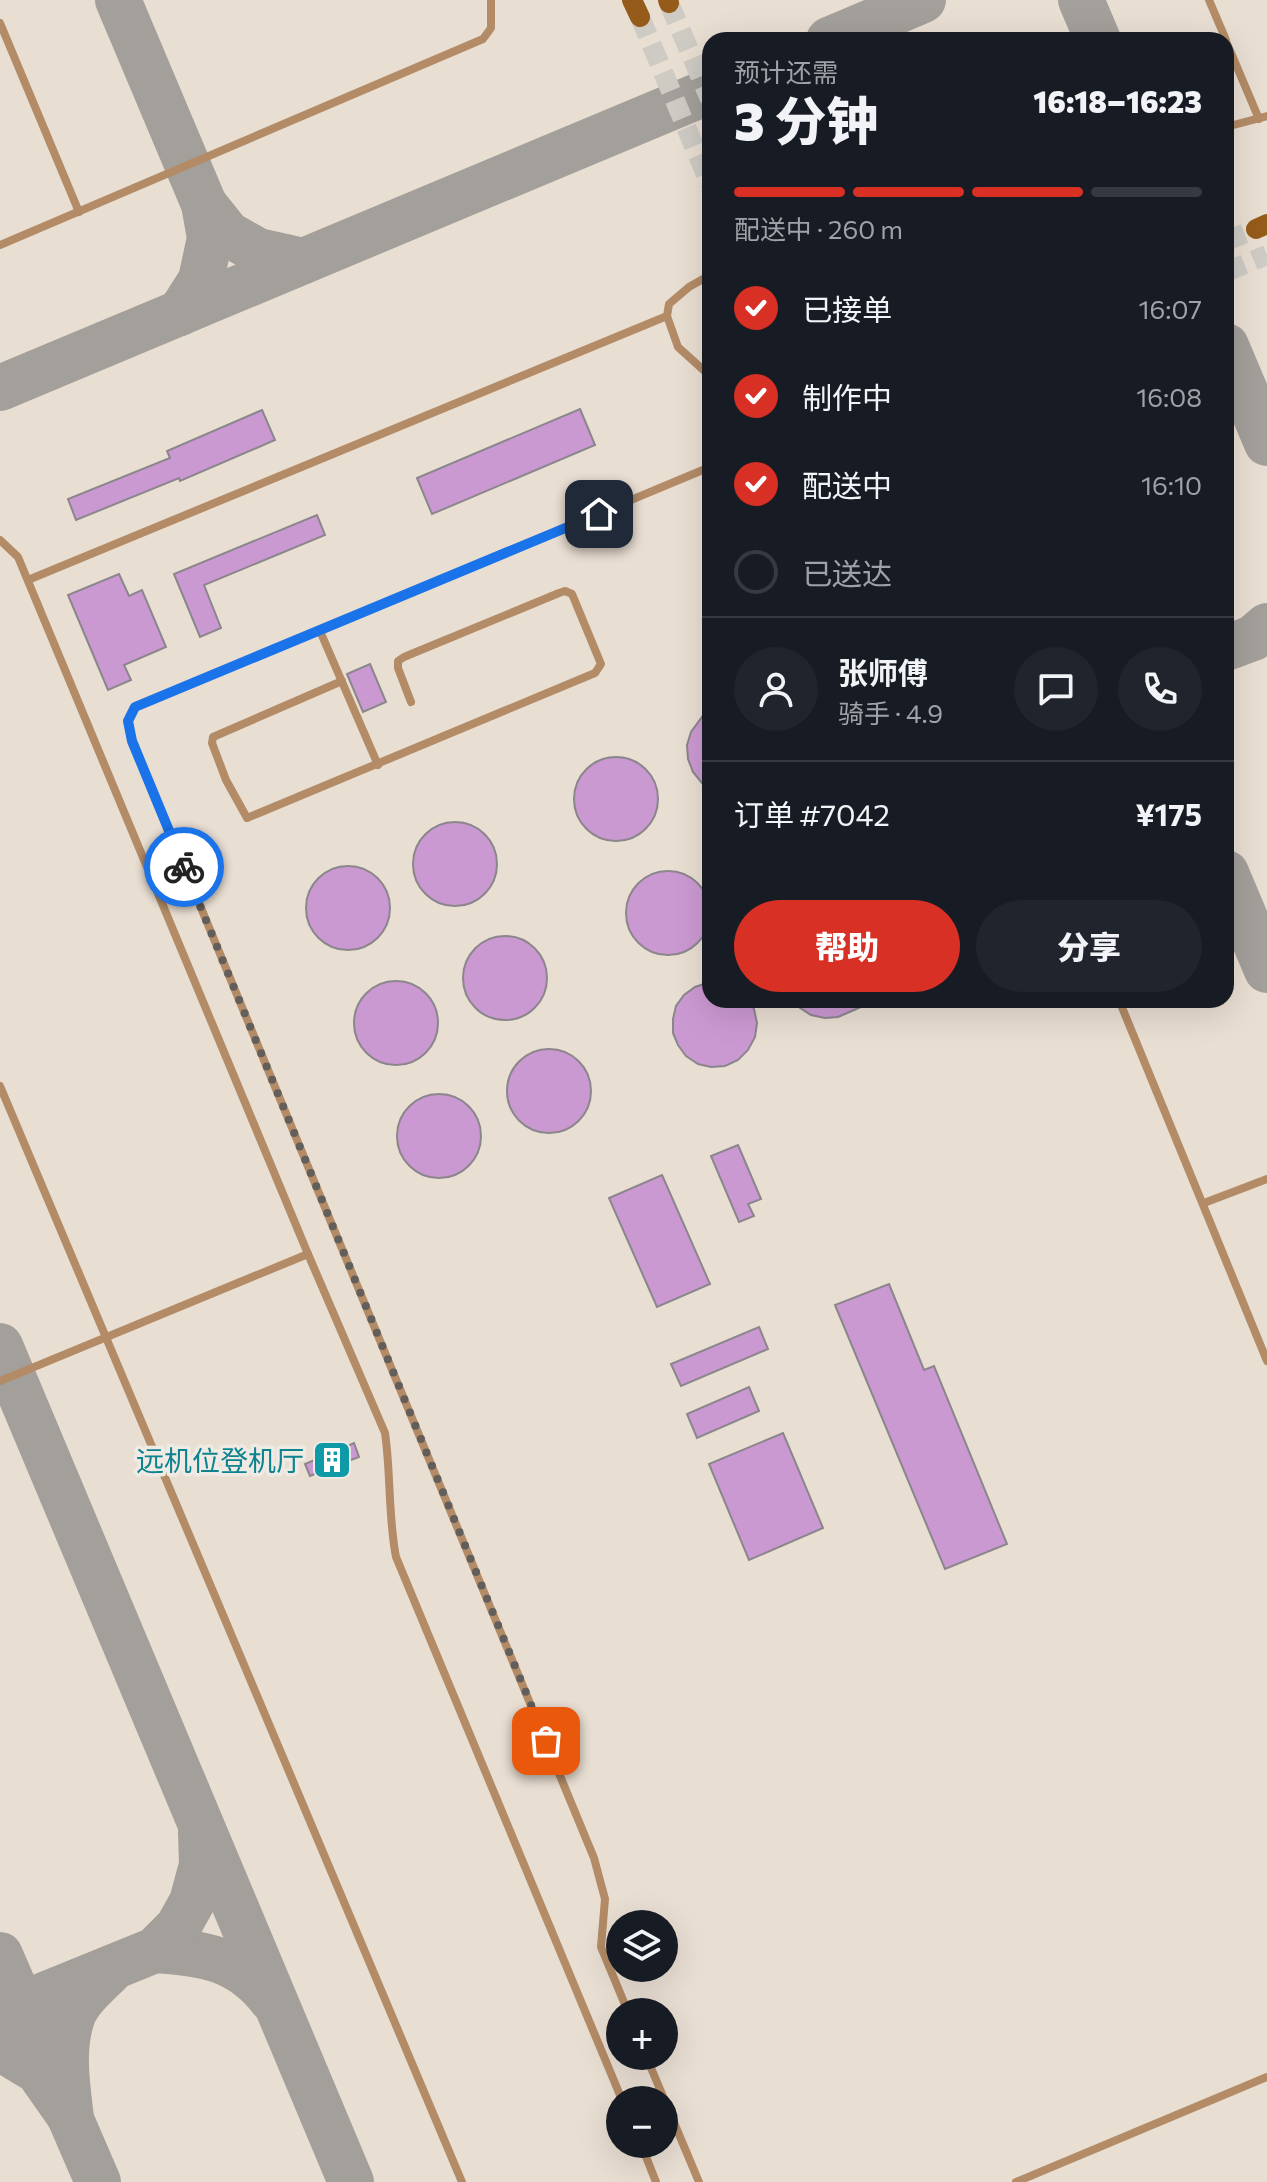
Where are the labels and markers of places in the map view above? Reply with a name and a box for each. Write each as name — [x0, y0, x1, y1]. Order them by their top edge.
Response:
pin — [565, 480, 633, 548]
building icon: 远机位登机厅 — [311, 1439, 353, 1481]
place label: 远机位登机厅 — [136, 1443, 304, 1477]
pin — [512, 1707, 580, 1775]

